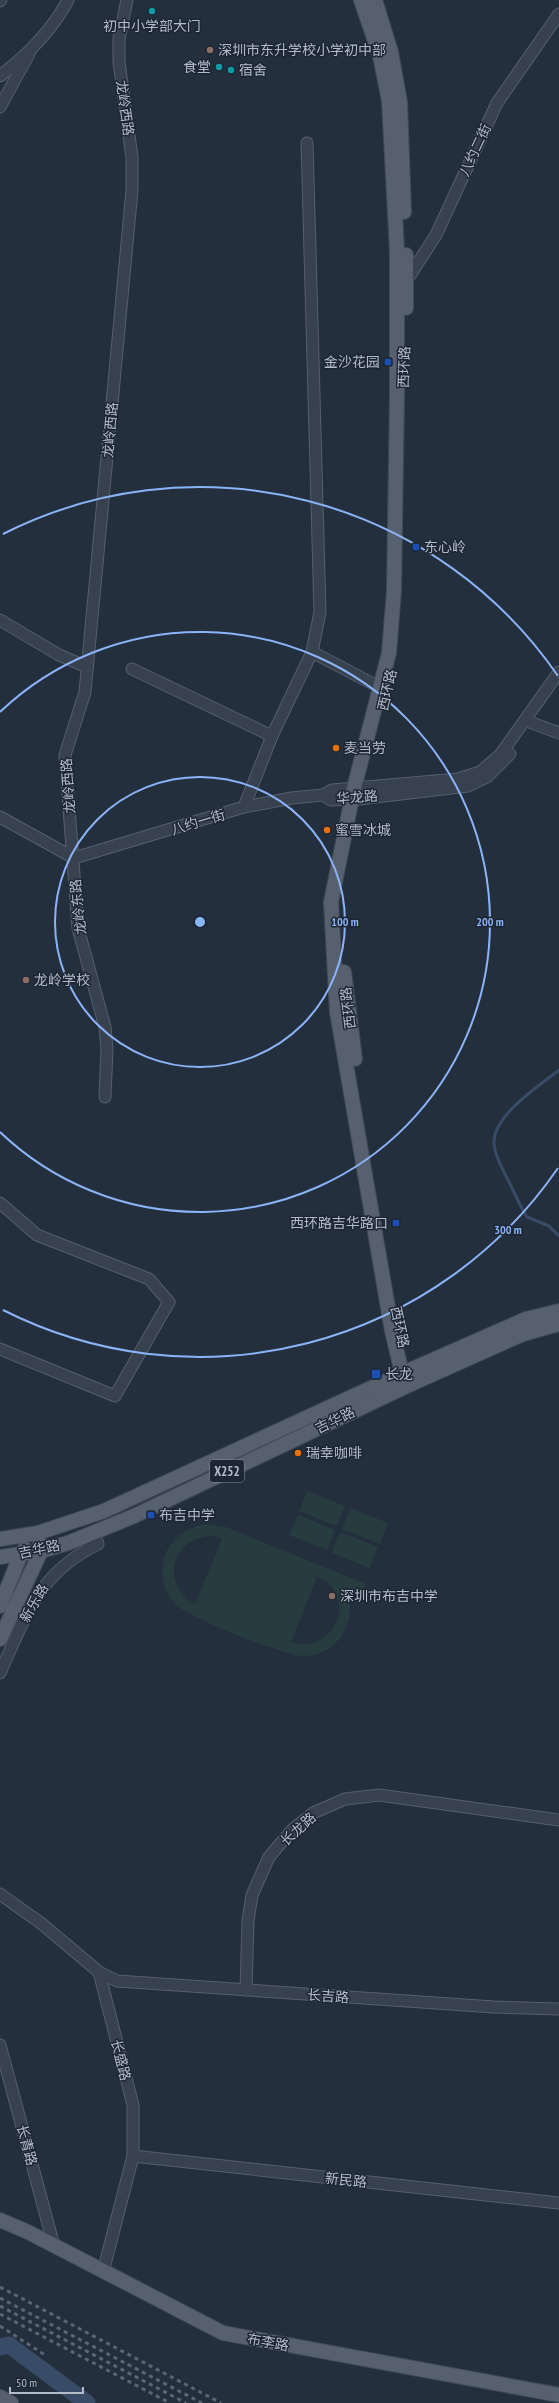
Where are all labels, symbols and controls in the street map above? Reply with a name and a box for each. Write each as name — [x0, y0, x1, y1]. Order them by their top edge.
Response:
marker: 初中小学部大门 — [147, 6, 157, 16]
place label: 初中小学部大门 — [103, 17, 201, 35]
place label: 深圳市东升学校小学初中部 — [218, 41, 386, 59]
marker: 深圳市东升学校小学初中部 — [205, 45, 215, 55]
place label: 食堂 — [183, 58, 211, 76]
place label: 宿舍 — [239, 61, 267, 79]
marker: 食堂 — [214, 62, 224, 72]
marker: 宿舍 — [226, 65, 236, 75]
street label: 龙岭西路 — [112, 79, 138, 137]
street label: 八约二街 — [455, 121, 495, 179]
street label: 西环路 — [394, 346, 414, 388]
place label: 金沙花园 — [324, 353, 380, 371]
marker: 金沙花园 — [383, 357, 393, 367]
street label: 龙岭西路 — [99, 401, 121, 459]
place label: 东心岭 — [424, 538, 466, 556]
marker: 东心岭 — [411, 542, 421, 552]
street label: 西环路 — [374, 668, 400, 712]
place label: 麦当劳 — [344, 739, 386, 757]
marker: 麦当劳 — [331, 743, 341, 753]
street label: 龙岭西路 — [57, 757, 79, 815]
street label: 华龙路 — [335, 787, 379, 807]
street label: 八约一街 — [169, 805, 227, 839]
place label: 蜜雪冰城 — [335, 821, 391, 839]
marker: 蜜雪冰城 — [322, 825, 332, 835]
street label: 龙岭东路 — [66, 878, 90, 936]
text: 100 m — [331, 914, 359, 929]
text: 200 m — [476, 914, 504, 929]
centre of rings — [193, 915, 207, 929]
place label: 龙岭学校 — [34, 971, 90, 989]
marker: 龙岭学校 — [21, 975, 31, 985]
street label: 西环路 — [337, 986, 359, 1030]
place label: 西环路吉华路口 — [290, 1214, 388, 1232]
marker: 西环路吉华路口 — [391, 1218, 401, 1228]
text: 300 m — [494, 1222, 522, 1237]
street label: 西环路 — [387, 1305, 413, 1349]
place label: 长龙 — [385, 1365, 413, 1383]
marker: 长龙 — [370, 1368, 382, 1380]
street label: 吉华路 — [312, 1403, 358, 1437]
place label: 瑞幸咖啡 — [306, 1444, 362, 1462]
marker: 瑞幸咖啡 — [293, 1448, 303, 1458]
road number: X252 — [210, 1460, 244, 1482]
place label: 布吉中学 — [159, 1506, 215, 1524]
marker: 布吉中学 — [146, 1510, 156, 1520]
street label: 吉华路 — [17, 1536, 61, 1562]
street label: 新乐路 — [16, 1580, 52, 1626]
place label: 深圳市布吉中学 — [340, 1587, 438, 1605]
marker: 深圳市布吉中学 — [327, 1591, 337, 1601]
street label: 长龙路 — [276, 1808, 320, 1850]
street label: 长吉路 — [306, 1986, 350, 2006]
street label: 长盛路 — [107, 2037, 135, 2083]
street label: 长青路 — [13, 2122, 41, 2168]
street label: 新民路 — [324, 2169, 368, 2191]
street label: 布李路 — [246, 2329, 290, 2355]
scale bar — [10, 2369, 83, 2395]
text: 50 m — [16, 2375, 37, 2390]

